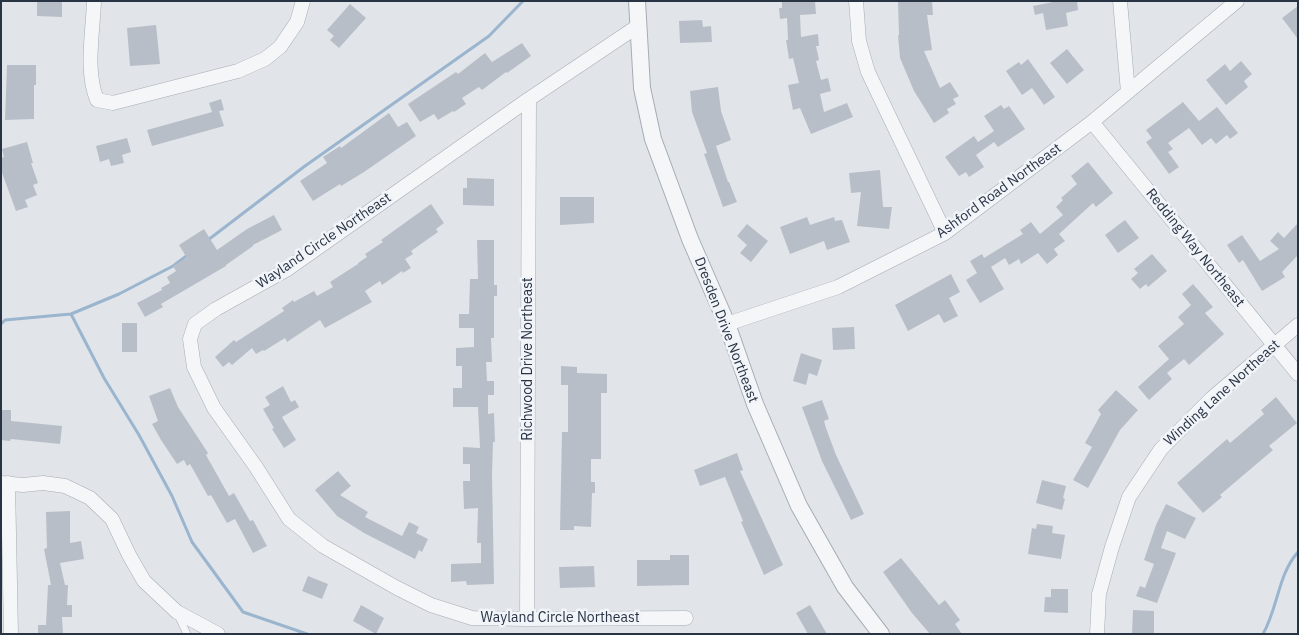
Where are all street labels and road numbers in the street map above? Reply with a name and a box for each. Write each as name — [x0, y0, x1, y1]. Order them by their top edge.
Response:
street label: Ashford Road Northeast — [933, 140, 1065, 242]
street label: Redding Way Northeast — [1142, 185, 1248, 311]
street label: Wayland Circle Northeast — [253, 190, 395, 292]
street label: Dresden Drive Northeast — [690, 255, 762, 405]
street label: Richwood Drive Northeast — [520, 277, 536, 441]
street label: Winding Lane Northeast — [1161, 337, 1283, 449]
street label: Wayland Circle Northeast — [480, 610, 640, 626]

